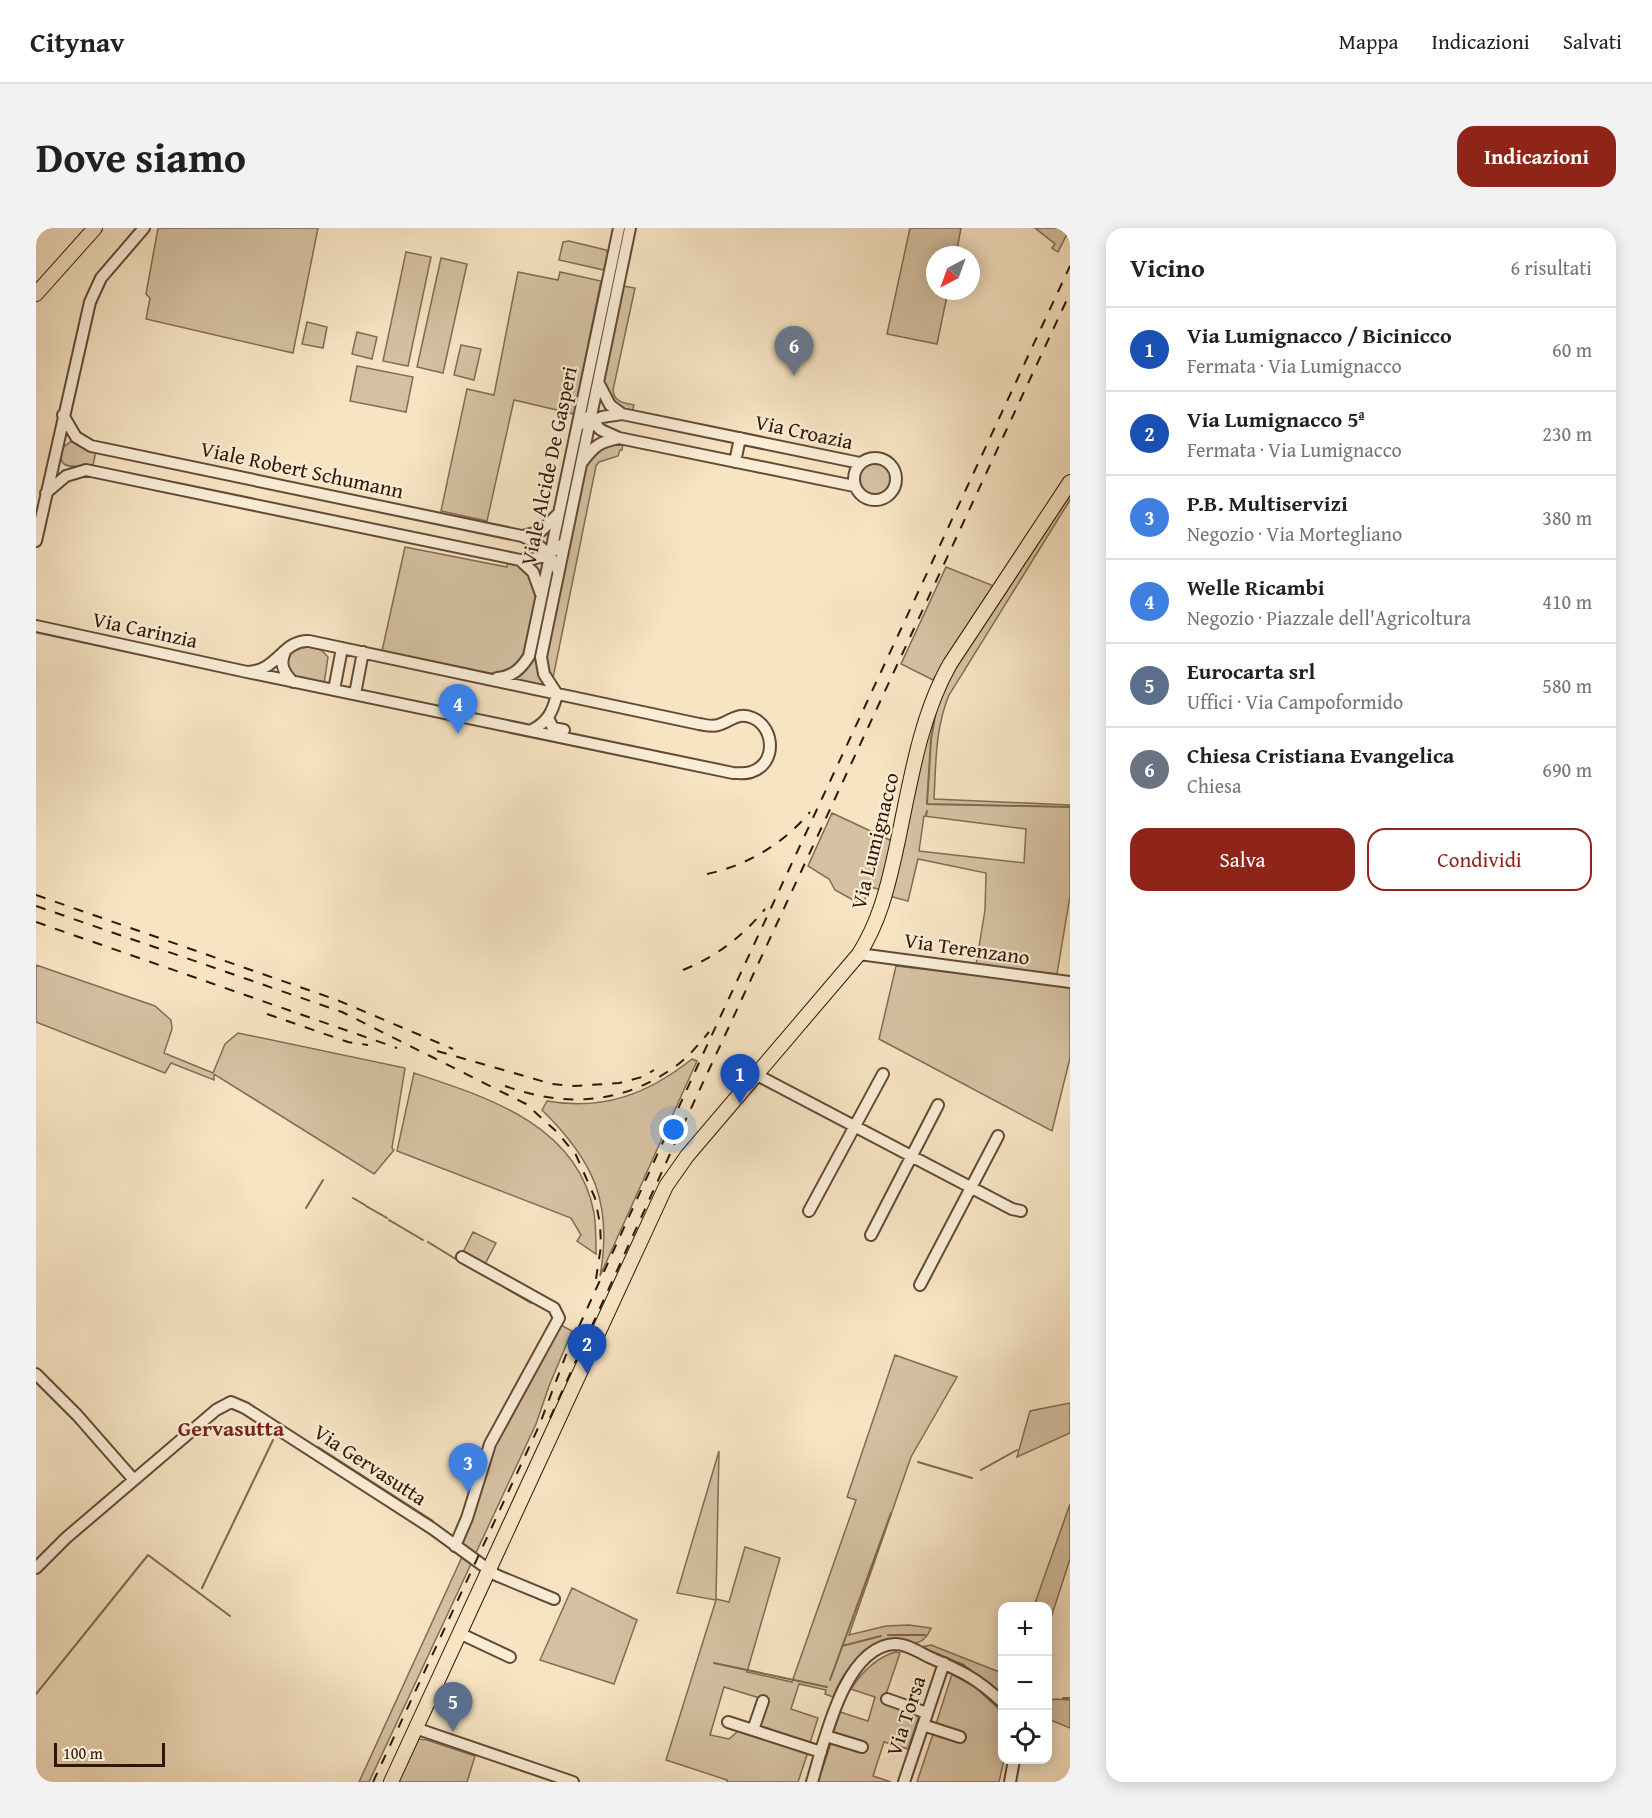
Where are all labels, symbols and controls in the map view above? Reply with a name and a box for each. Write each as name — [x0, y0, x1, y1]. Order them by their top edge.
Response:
text: Citynav — [30, 21, 124, 62]
text: Mappa — [1339, 26, 1399, 57]
text: Indicazioni — [1432, 26, 1530, 57]
text: Salvati — [1563, 26, 1622, 57]
text: Dove siamo — [36, 126, 246, 187]
button: Indicazioni — [1457, 126, 1616, 187]
north arrow — [926, 246, 980, 300]
text: Vicino — [1130, 248, 1205, 287]
text: 6 risultati — [1511, 253, 1592, 282]
text: Via Lumignacco / Bicinicco — [1187, 319, 1452, 351]
pin: 6 — [774, 326, 813, 376]
text: 1 — [1144, 335, 1155, 364]
text: 60 m — [1552, 335, 1592, 364]
text: Fermata · Via Lumignacco — [1187, 351, 1402, 380]
street label: Viale Alcide De Gasperi — [512, 363, 585, 568]
text: Via Lumignacco 5ª — [1187, 403, 1365, 435]
street label: Via Croazia — [752, 406, 856, 457]
text: 2 — [1144, 419, 1155, 448]
text: 230 m — [1542, 419, 1592, 448]
street label: Viale Robert Schumann — [198, 433, 407, 506]
text: Fermata · Via Lumignacco — [1187, 435, 1402, 464]
text: P.B. Multiservizi — [1187, 487, 1348, 519]
text: 3 — [1144, 503, 1155, 532]
text: 380 m — [1542, 503, 1592, 532]
text: Negozio · Via Mortegliano — [1187, 519, 1402, 548]
text: Welle Ricambi — [1187, 571, 1325, 603]
text: 4 — [1144, 587, 1155, 616]
text: 410 m — [1542, 587, 1592, 616]
street label: Via Carinzia — [90, 603, 201, 656]
text: Negozio · Piazzale dell'Agricoltura — [1187, 603, 1471, 632]
text: Eurocarta srl — [1187, 655, 1315, 687]
text: 5 — [1144, 671, 1155, 700]
text: 580 m — [1542, 671, 1592, 700]
pin: 4 — [438, 684, 478, 734]
text: Uffici · Via Campoformido — [1187, 687, 1403, 716]
text: Chiesa Cristiana Evangelica — [1187, 739, 1454, 771]
text: 6 — [1144, 755, 1155, 784]
text: 690 m — [1542, 755, 1592, 784]
street label: Via Lumignacco — [842, 769, 907, 913]
text: Chiesa — [1187, 771, 1242, 800]
button: Salva — [1130, 828, 1355, 891]
button: Condividi — [1367, 828, 1592, 891]
street label: Via Terenzano — [902, 924, 1032, 973]
pin: 1 — [720, 1054, 760, 1104]
your location — [659, 1115, 688, 1144]
pin: 2 — [568, 1324, 606, 1374]
district label: Gervasutta — [178, 1412, 285, 1444]
street label: Via Gervasutta — [308, 1416, 433, 1513]
pin: 3 — [448, 1444, 488, 1493]
map controls — [998, 1602, 1052, 1764]
button: + — [998, 1602, 1052, 1656]
button: − — [998, 1656, 1052, 1710]
street label: Via Torsa — [878, 1672, 933, 1760]
pin: 5 — [434, 1682, 472, 1732]
button: locate — [998, 1710, 1052, 1764]
scale bar — [54, 1740, 165, 1768]
text: 100 m — [63, 1741, 103, 1765]

